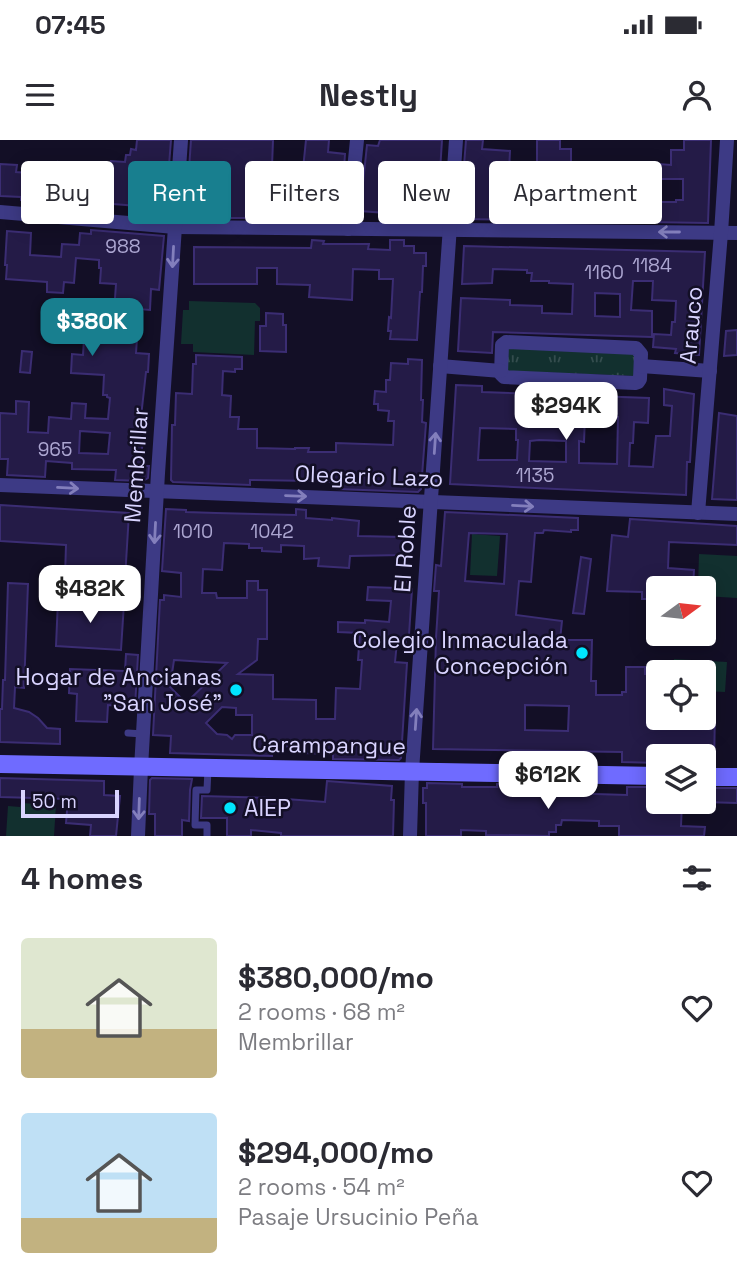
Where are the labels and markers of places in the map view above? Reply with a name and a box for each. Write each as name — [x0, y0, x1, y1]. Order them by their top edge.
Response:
pin: $380K — [43, 298, 141, 358]
pin: $294K — [517, 383, 615, 442]
pin: $482K — [41, 566, 139, 625]
place label: Colegio Inmaculada Concepción — [352, 625, 568, 681]
marker: Colegio Inmaculada Concepción — [574, 645, 590, 661]
place label: Hogar de Ancianas "San José" — [16, 662, 222, 718]
marker: Hogar de Ancianas "San José" — [228, 682, 244, 698]
pin: $612K — [499, 752, 597, 811]
place label: AIEP — [244, 793, 291, 823]
marker: AIEP — [222, 800, 238, 816]

